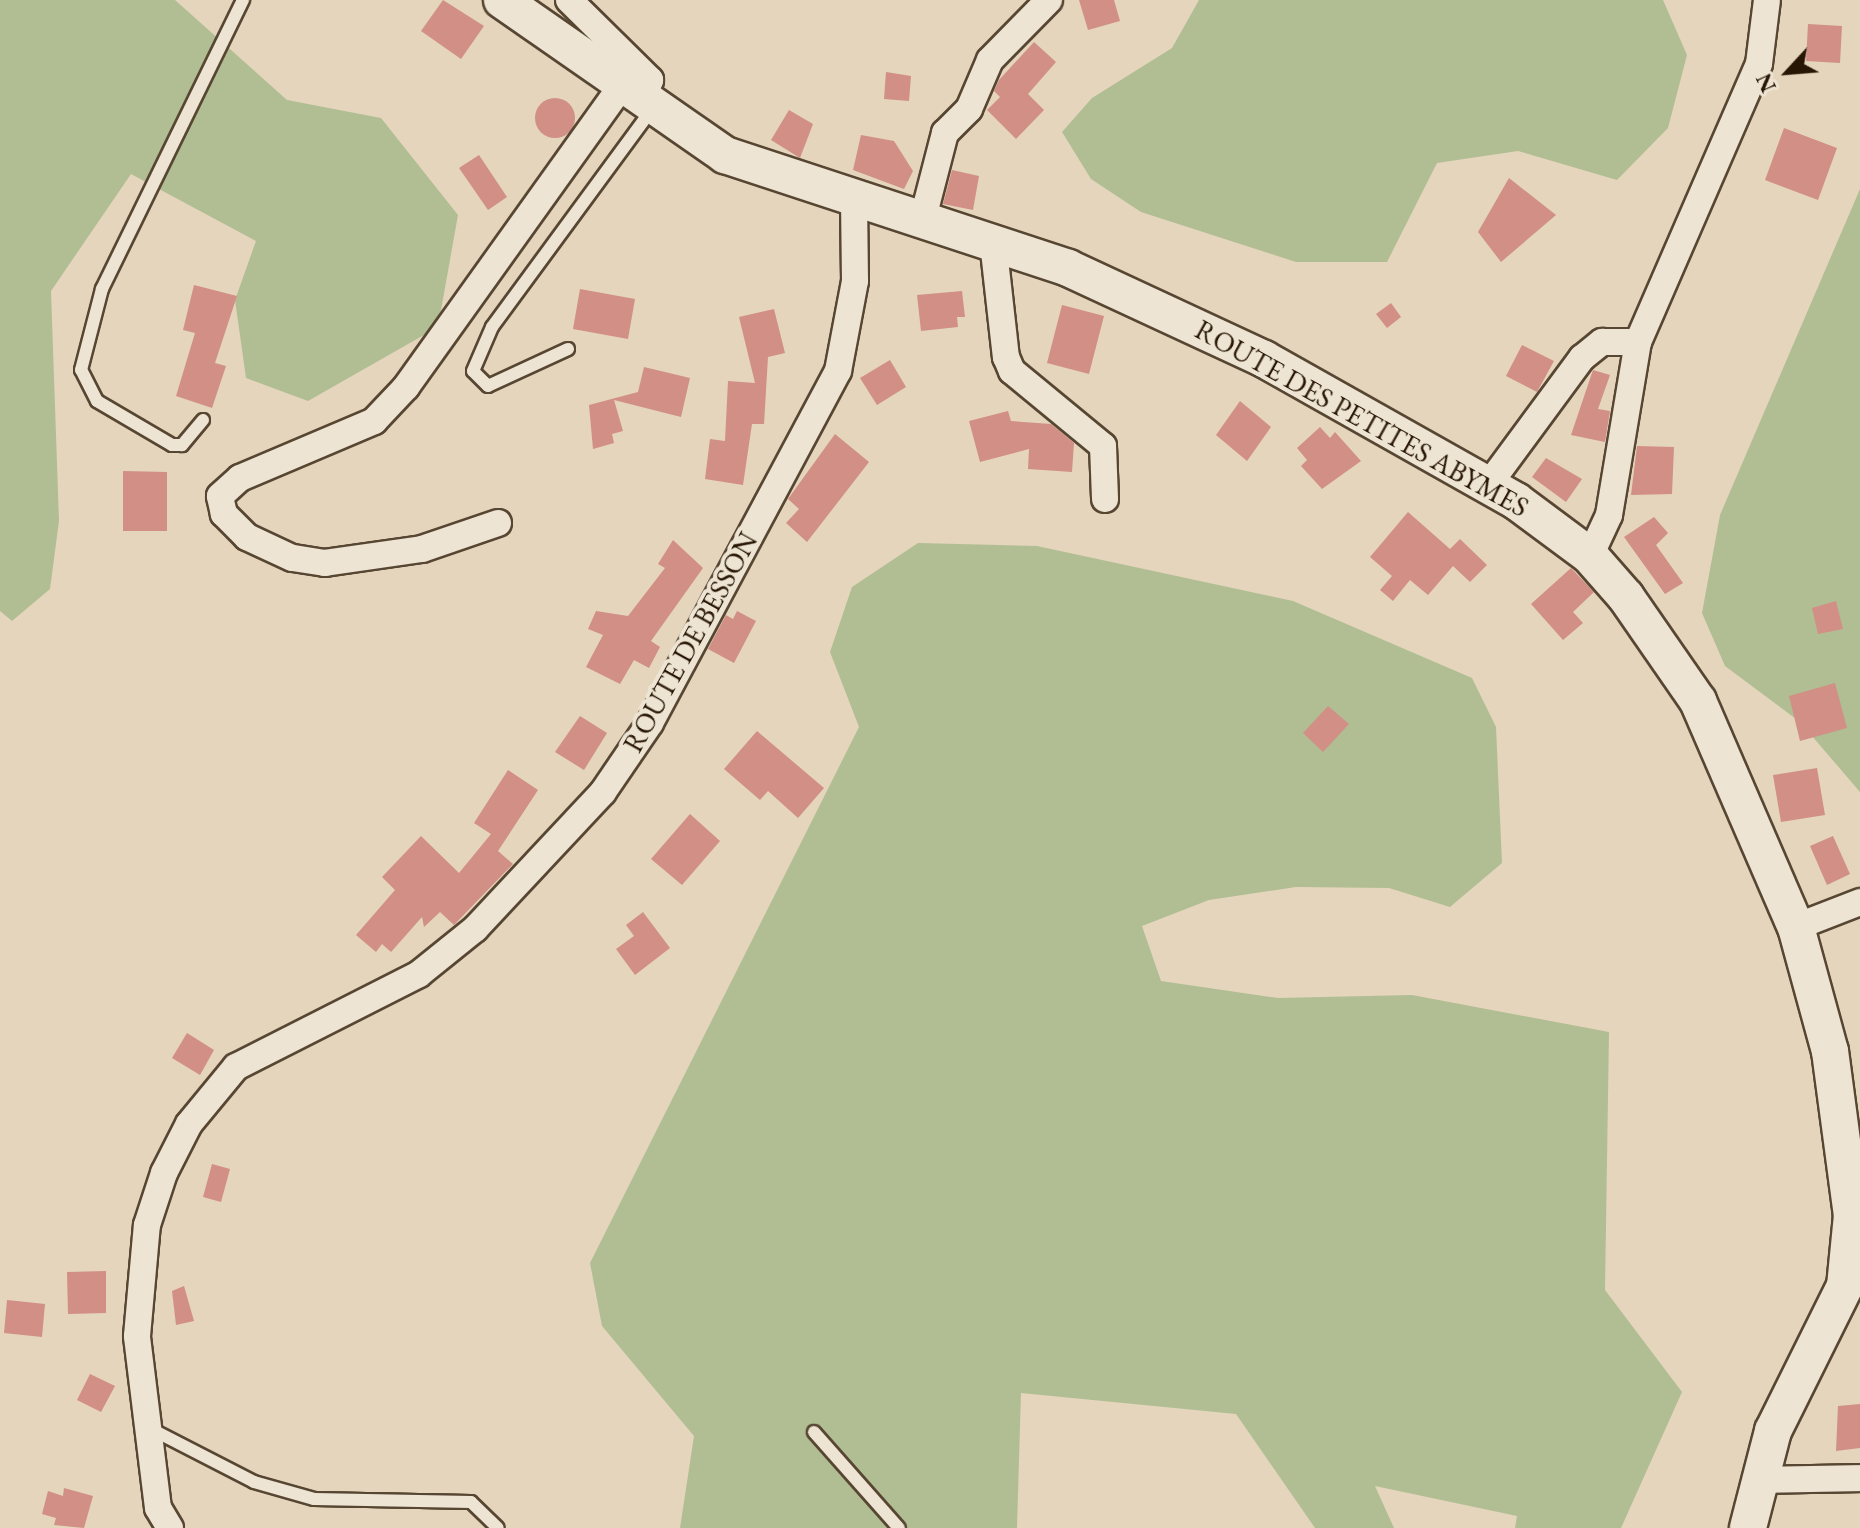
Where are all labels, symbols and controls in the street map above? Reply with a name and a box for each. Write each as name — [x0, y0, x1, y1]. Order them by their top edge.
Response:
north arrow — [1748, 32, 1828, 112]
text: N — [1749, 68, 1783, 97]
street label: ROUTE DES PETITES ABYMES — [1189, 312, 1535, 524]
street label: ROUTE DE BESSON — [616, 526, 764, 758]

